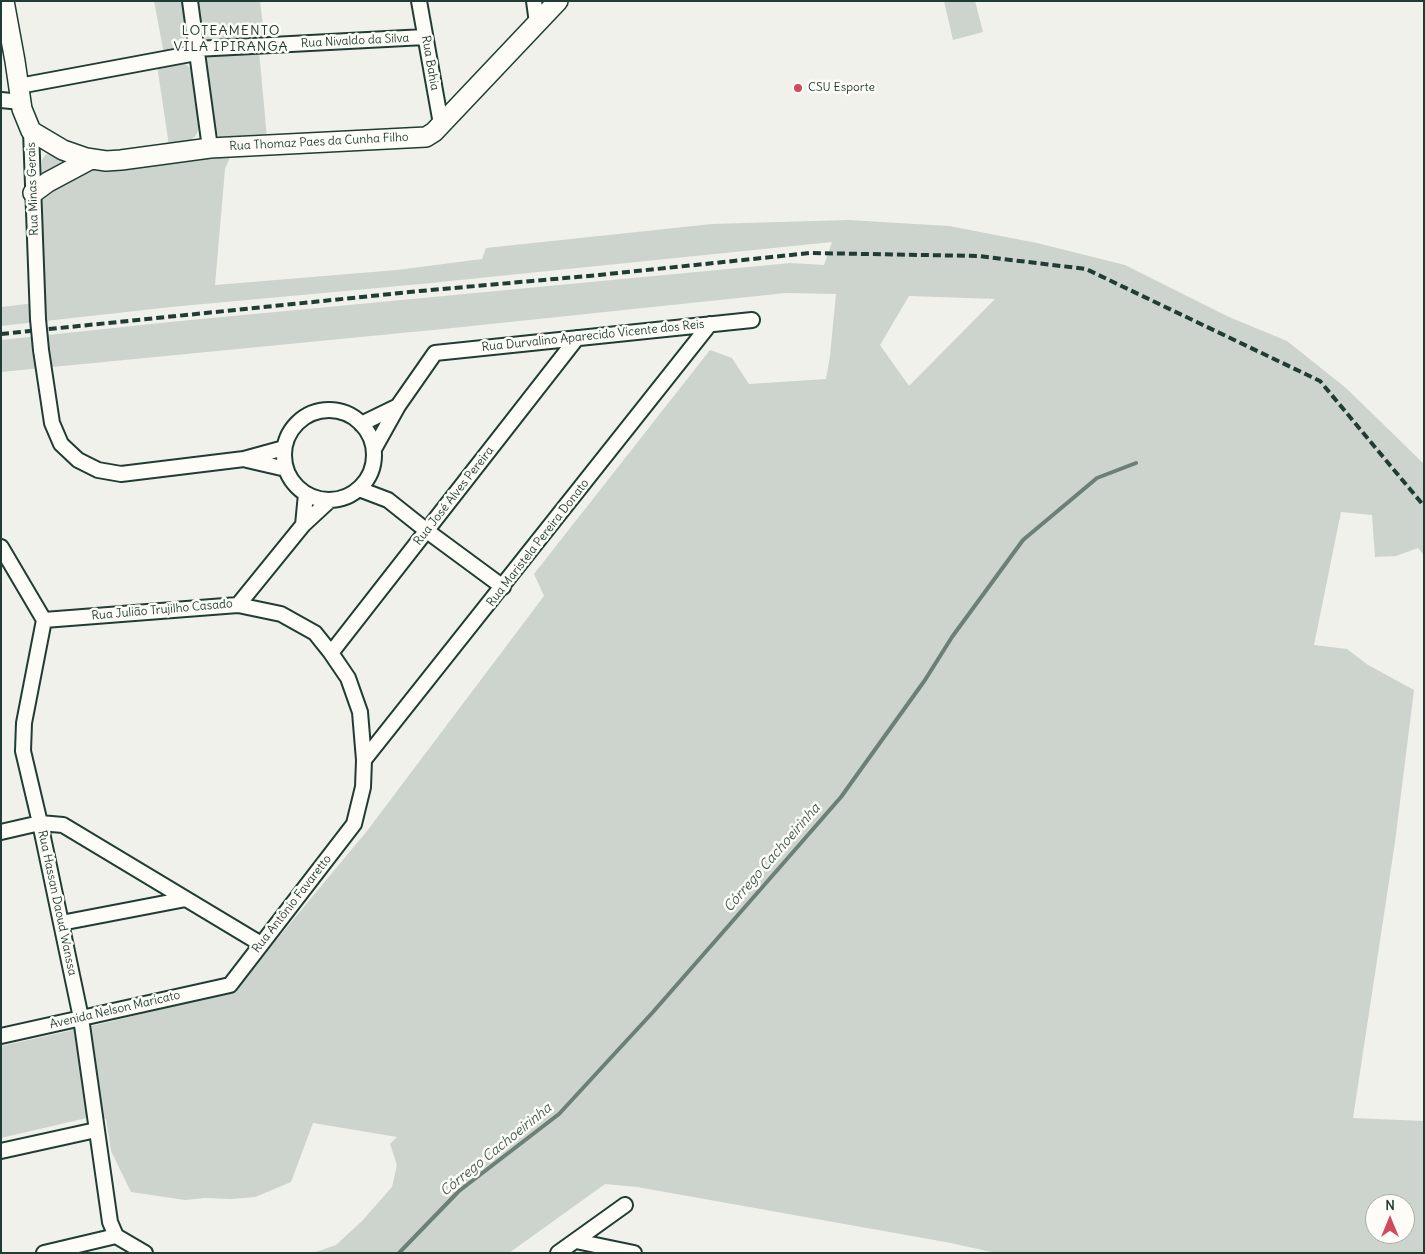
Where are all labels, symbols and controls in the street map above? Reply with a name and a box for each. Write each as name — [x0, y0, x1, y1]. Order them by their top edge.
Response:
district label: LOTEAMENTO VILA IPIRANGA — [172, 23, 290, 56]
street label: Rua Nivaldo da Silva — [300, 31, 410, 51]
street label: Rua Bahia — [418, 34, 442, 92]
place label: CSU Esporte — [808, 81, 875, 95]
marker: CSU Esporte — [792, 82, 804, 94]
street label: Rua Thomaz Paes da Cunha Filho — [229, 130, 409, 154]
street label: Rua Minas Gerais — [24, 142, 42, 236]
street label: Rua Durvalino Aparecido Vicente dos Reis — [481, 317, 705, 355]
street label: Rua José Alves Pereira — [411, 444, 497, 548]
street label: Rua Maristela Pereira Donato — [484, 476, 592, 610]
street label: Rua Julião Trujilho Casado — [91, 597, 233, 623]
water label: Córrego Cachoeirinha — [720, 800, 824, 916]
street label: Rua Hassan Daoud Wanssa — [35, 829, 79, 977]
street label: Rua Antônio Favaretto — [249, 852, 335, 956]
street label: Avenida Nelson Maricato — [48, 988, 182, 1032]
water label: Córrego Cachoeirinha — [437, 1100, 555, 1200]
north arrow — [1365, 1194, 1415, 1244]
text: N — [1385, 1196, 1395, 1214]

